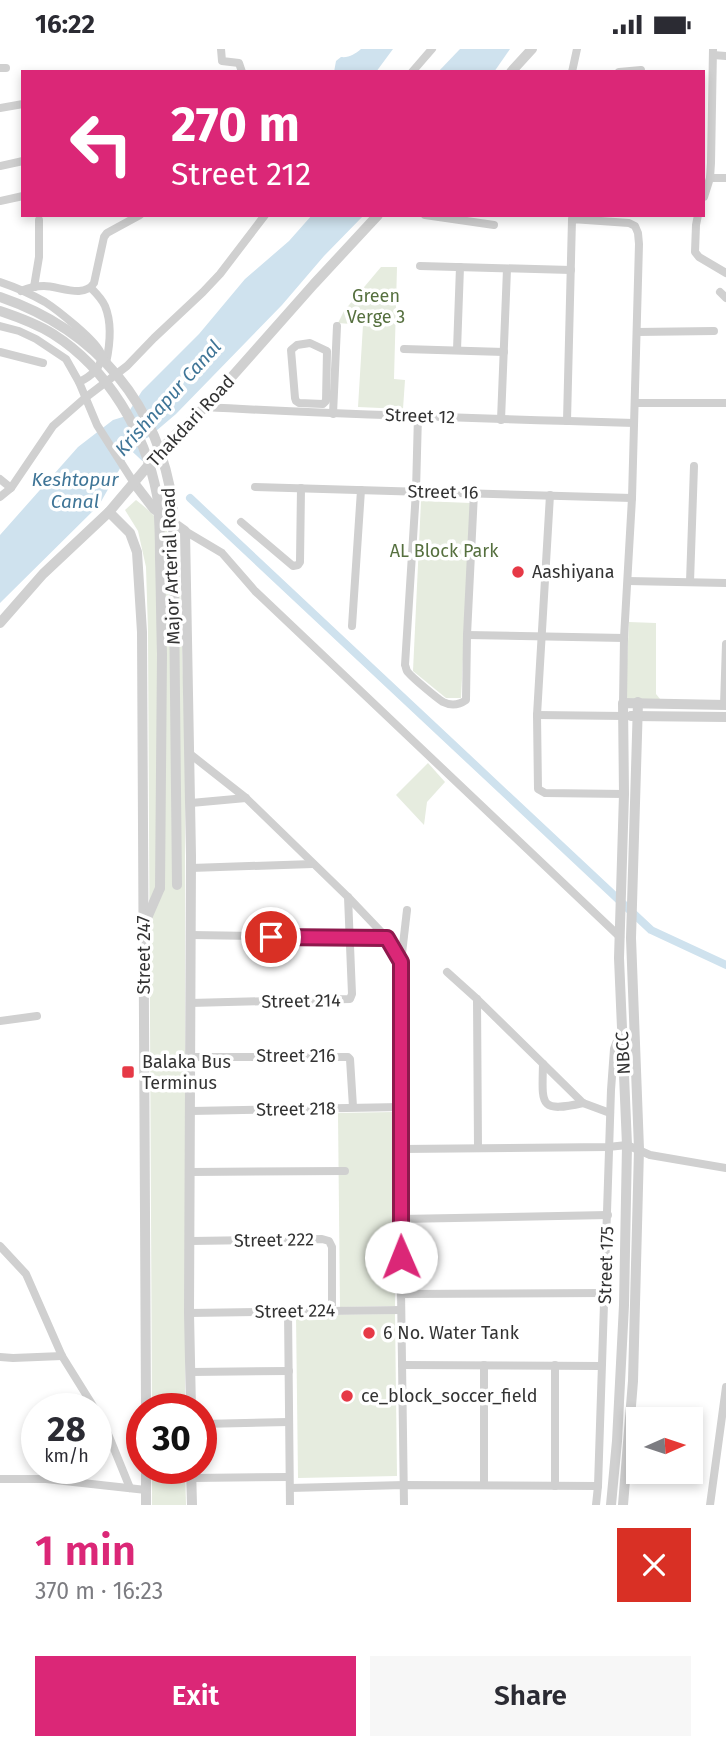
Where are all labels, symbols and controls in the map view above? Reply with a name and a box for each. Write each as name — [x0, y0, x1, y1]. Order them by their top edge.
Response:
text: 16:22 — [35, 9, 95, 40]
text: 270 m — [171, 95, 300, 154]
icon: left — [56, 98, 147, 189]
text: Street 212 — [171, 155, 311, 193]
park label: Green Verge 3 — [347, 285, 405, 328]
water label: Krishnapur Canal — [110, 335, 226, 461]
street label: Thakdari Road — [143, 371, 239, 471]
street label: Street 12 — [384, 404, 456, 428]
water label: Keshtopur Canal — [32, 468, 119, 513]
street label: Street 16 — [407, 480, 479, 504]
street label: Major Arterial Road — [157, 487, 185, 645]
park label: AL Block Park — [390, 540, 499, 562]
place label: Aashiyana — [532, 561, 615, 583]
marker: Aashiyana — [510, 564, 526, 580]
pin — [241, 907, 301, 967]
street label: Street 247 — [133, 915, 155, 995]
icon: arrive — [252, 918, 290, 956]
street label: Street 214 — [261, 989, 341, 1013]
street label: NBCC — [611, 1031, 635, 1075]
street label: Street 216 — [256, 1045, 336, 1067]
place label: Balaka Bus Terminus — [142, 1051, 231, 1094]
marker: Balaka Bus Terminus — [120, 1064, 136, 1080]
street label: Street 218 — [256, 1097, 336, 1121]
position arrow — [364, 1220, 438, 1294]
street label: Street 175 — [594, 1226, 618, 1304]
street label: Street 222 — [234, 1228, 314, 1252]
street label: Street 224 — [255, 1299, 336, 1323]
place label: 6 No. Water Tank — [383, 1322, 520, 1344]
marker: 6 No. Water Tank — [361, 1325, 377, 1341]
place label: ce_block_soccer_field — [361, 1385, 537, 1407]
marker: ce_block_soccer_field — [339, 1388, 355, 1404]
speed limit sign: 30 — [126, 1393, 217, 1484]
north arrow — [626, 1407, 704, 1484]
map controls — [626, 1407, 703, 1484]
text: 28 — [47, 1408, 86, 1450]
text: km/h — [44, 1445, 89, 1467]
text: 1 min — [35, 1526, 136, 1576]
button: close — [617, 1528, 691, 1602]
text: 370 m · 16:23 — [35, 1577, 163, 1605]
button: Exit — [35, 1656, 356, 1736]
button: Share — [370, 1656, 691, 1736]

